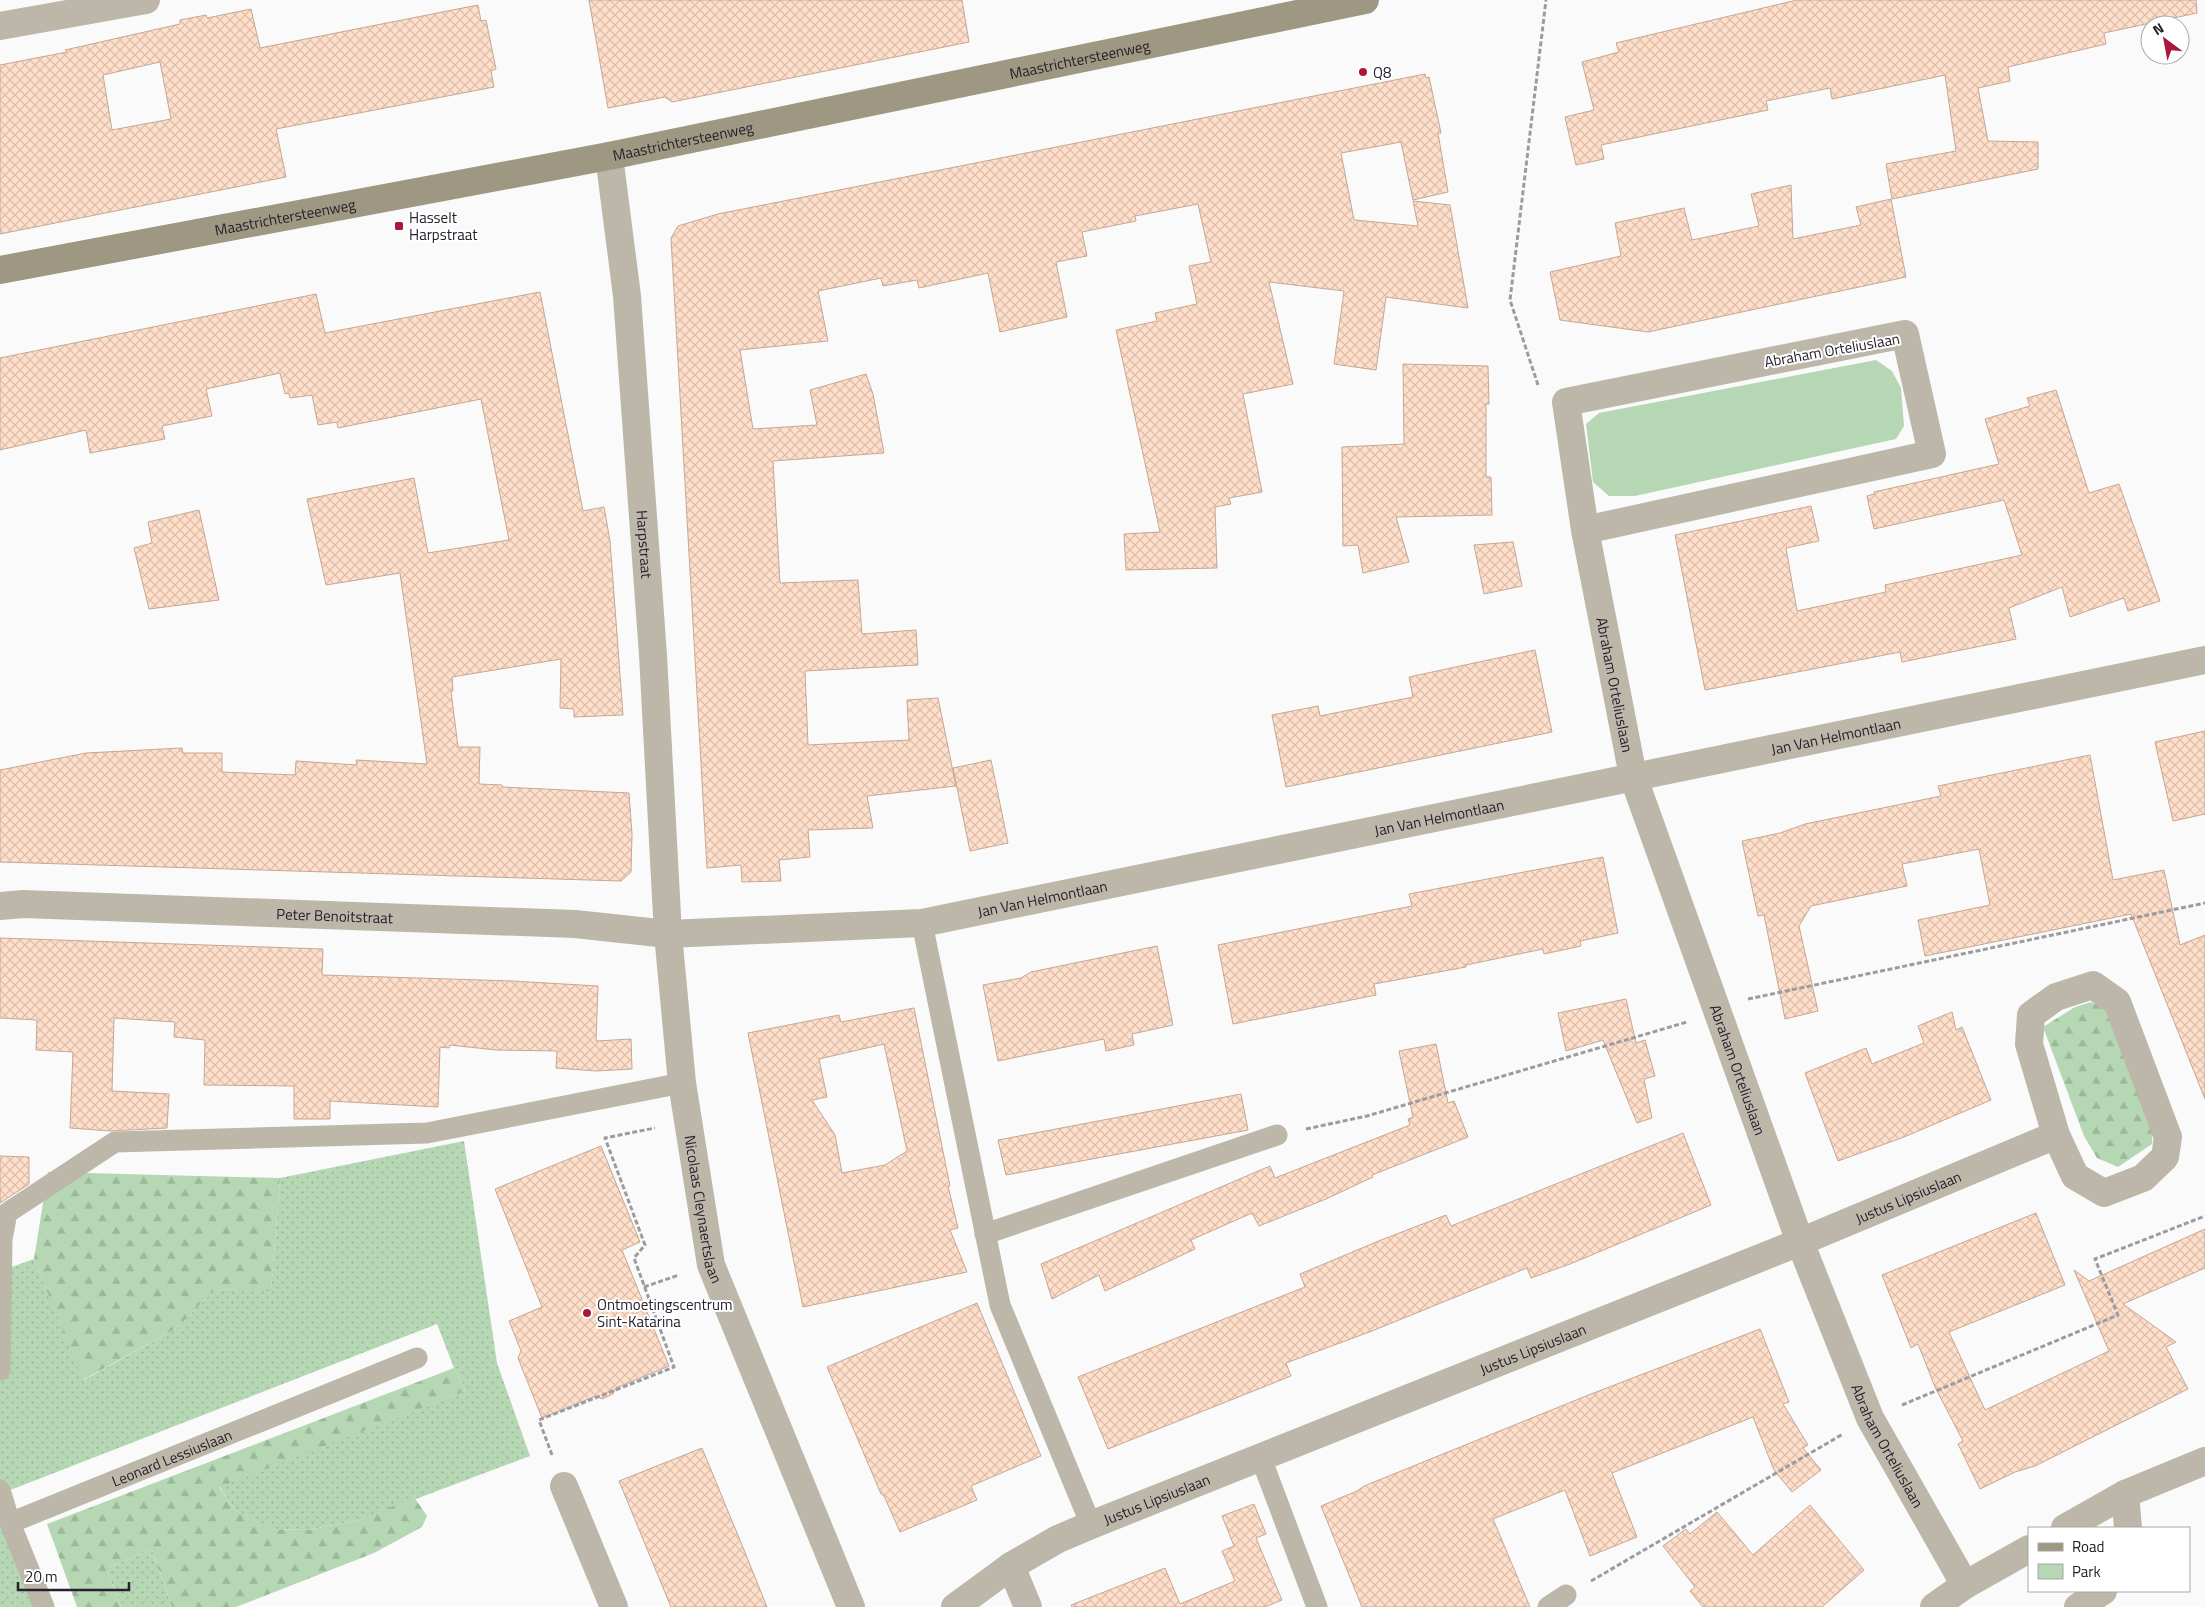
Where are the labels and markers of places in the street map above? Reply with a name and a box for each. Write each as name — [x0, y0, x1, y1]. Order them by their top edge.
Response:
place label: Q8 — [1373, 61, 1391, 84]
marker: Q8 — [1357, 66, 1369, 78]
place label: Hasselt Harpstraat — [409, 206, 478, 246]
marker: Hasselt Harpstraat — [393, 220, 405, 232]
place label: Ontmoetingscentrum Sint-Katarina — [597, 1293, 732, 1333]
marker: Ontmoetingscentrum Sint-Katarina — [581, 1307, 593, 1319]

